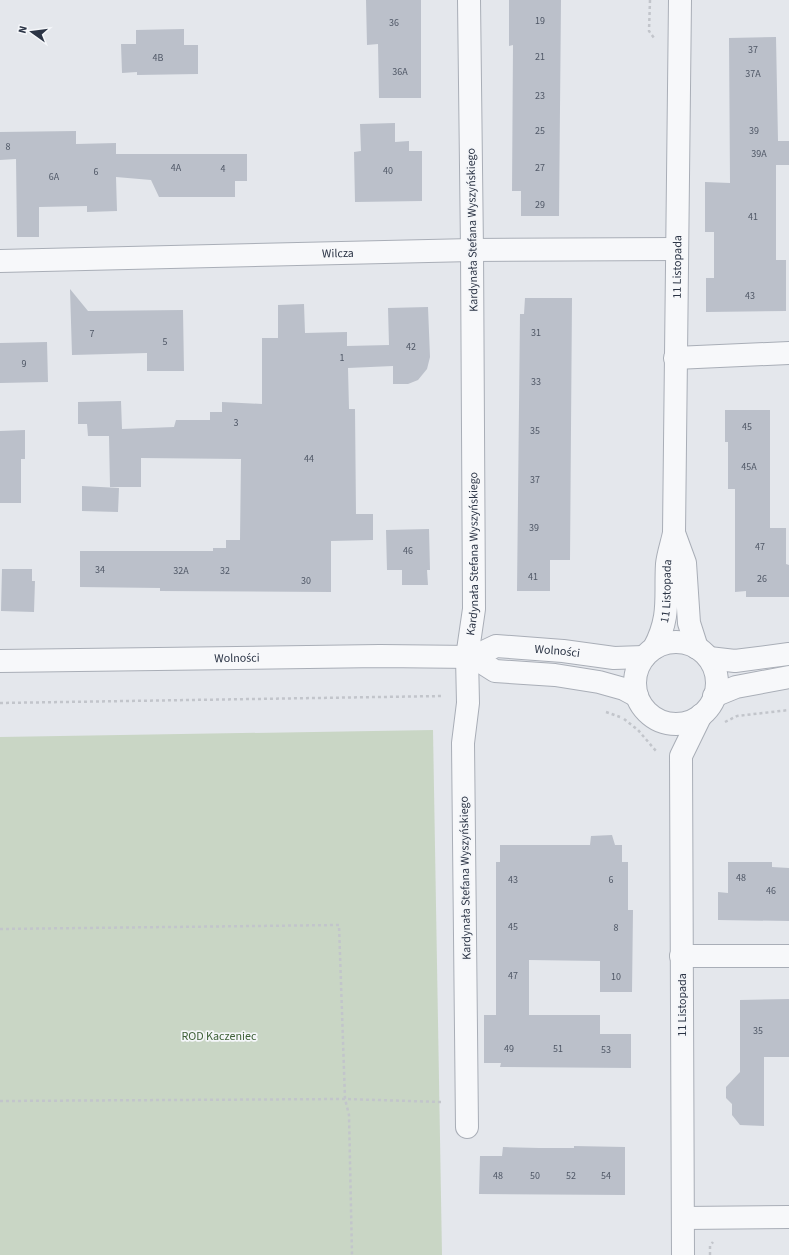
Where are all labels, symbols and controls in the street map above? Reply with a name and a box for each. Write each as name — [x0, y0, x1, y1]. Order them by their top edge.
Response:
north arrow — [12, 12, 52, 52]
house number: 19 — [535, 14, 545, 28]
house number: 36 — [389, 16, 399, 30]
text: N — [15, 24, 31, 35]
house number: 37 — [748, 43, 758, 57]
house number: 21 — [535, 50, 545, 64]
house number: 4B — [153, 51, 164, 65]
house number: 36A — [392, 65, 408, 79]
house number: 37A — [745, 67, 761, 81]
house number: 23 — [535, 89, 545, 103]
house number: 25 — [535, 124, 545, 138]
house number: 39 — [749, 124, 759, 138]
house number: 8 — [6, 140, 11, 154]
house number: 39A — [751, 147, 767, 161]
street label: Kardynała Stefana Wyszyńskiego — [463, 148, 482, 312]
house number: 4A — [171, 161, 182, 175]
house number: 27 — [535, 161, 545, 175]
house number: 4 — [221, 162, 226, 176]
house number: 40 — [383, 164, 393, 178]
house number: 6 — [94, 165, 99, 179]
house number: 6A — [49, 170, 60, 184]
house number: 29 — [535, 198, 545, 212]
house number: 41 — [748, 210, 758, 224]
street label: 11 Listopada — [669, 235, 686, 299]
street label: Wilcza — [322, 245, 354, 262]
house number: 43 — [745, 289, 755, 303]
house number: 31 — [531, 326, 541, 340]
house number: 7 — [90, 327, 95, 341]
house number: 5 — [163, 335, 168, 349]
house number: 42 — [406, 340, 416, 354]
house number: 1 — [340, 351, 345, 365]
house number: 9 — [22, 357, 27, 371]
house number: 33 — [531, 375, 541, 389]
house number: 3 — [234, 416, 239, 430]
house number: 45 — [742, 420, 752, 434]
house number: 35 — [530, 424, 540, 438]
house number: 44 — [304, 452, 314, 466]
house number: 45A — [741, 460, 757, 474]
street label: Kardynała Stefana Wyszyńskiego — [462, 472, 483, 637]
house number: 37 — [530, 473, 540, 487]
house number: 39 — [529, 521, 539, 535]
house number: 47 — [755, 540, 765, 554]
house number: 46 — [403, 544, 413, 558]
street label: 11 Listopada — [656, 558, 677, 624]
house number: 34 — [95, 563, 105, 577]
house number: 32A — [173, 564, 189, 578]
house number: 32 — [220, 564, 230, 578]
house number: 41 — [528, 570, 538, 584]
house number: 26 — [757, 572, 767, 586]
house number: 30 — [301, 574, 311, 588]
street label: Wolności — [534, 641, 581, 662]
street label: Wolności — [214, 650, 260, 667]
street label: Kardynała Stefana Wyszyńskiego — [456, 796, 475, 960]
house number: 48 — [736, 871, 746, 885]
house number: 43 — [508, 873, 518, 887]
house number: 6 — [609, 873, 614, 887]
house number: 46 — [766, 884, 776, 898]
house number: 45 — [508, 920, 518, 934]
house number: 8 — [614, 921, 619, 935]
house number: 47 — [508, 969, 518, 983]
house number: 10 — [611, 970, 621, 984]
street label: 11 Listopada — [674, 973, 691, 1037]
house number: 35 — [753, 1024, 763, 1038]
park label: ROD Kaczeniec — [182, 1028, 257, 1045]
house number: 49 — [504, 1042, 514, 1056]
house number: 51 — [553, 1042, 563, 1056]
house number: 53 — [601, 1043, 611, 1057]
house number: 48 — [493, 1169, 503, 1183]
house number: 50 — [530, 1169, 540, 1183]
house number: 52 — [566, 1169, 576, 1183]
house number: 54 — [601, 1169, 611, 1183]

